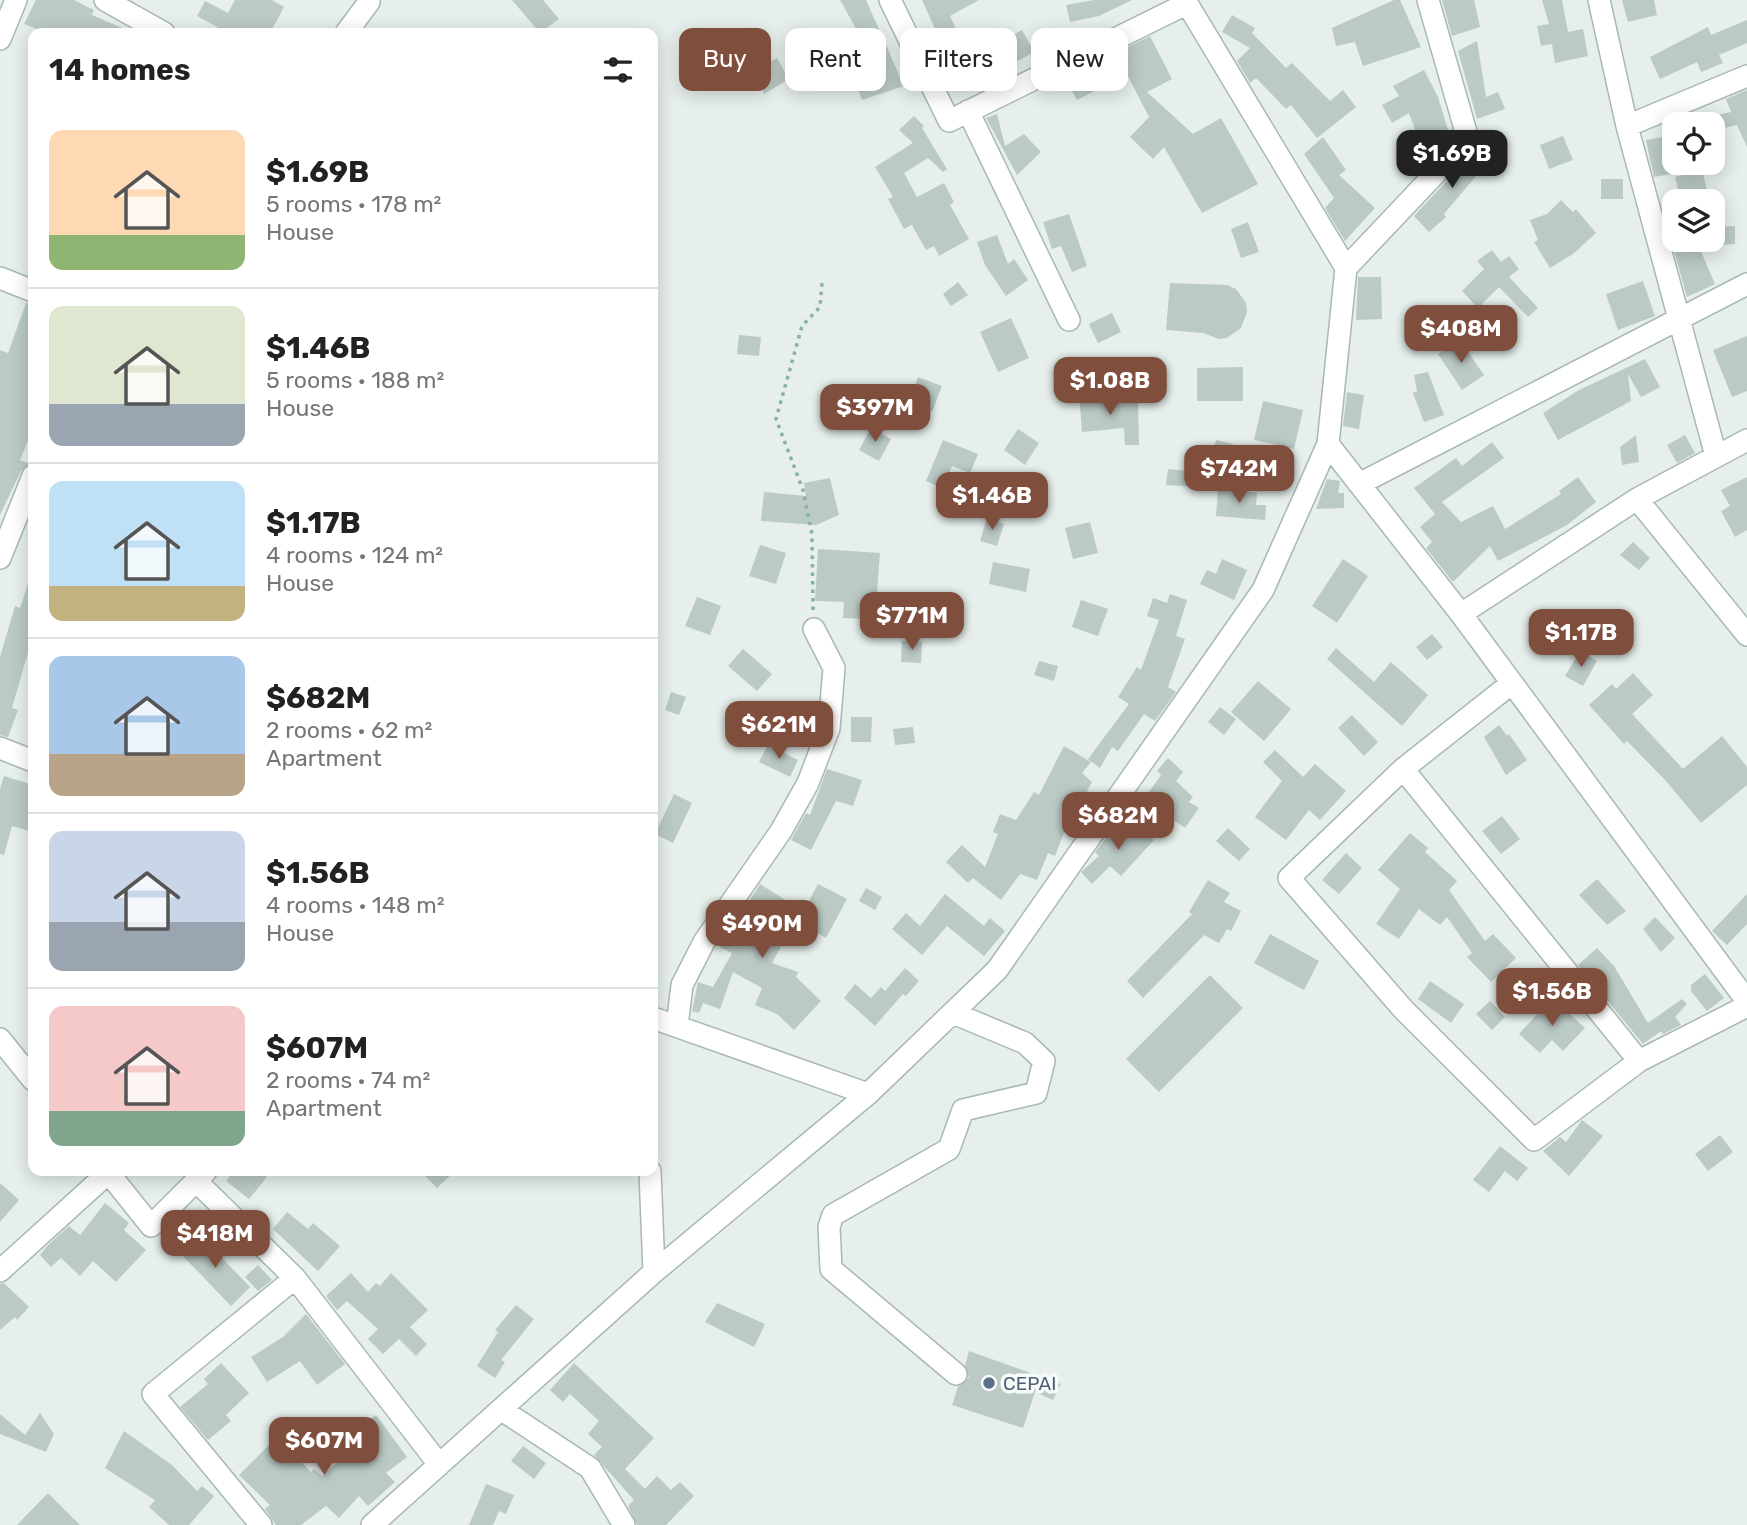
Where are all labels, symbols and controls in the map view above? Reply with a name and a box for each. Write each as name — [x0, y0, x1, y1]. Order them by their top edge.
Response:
chip: Buy — [679, 28, 771, 91]
chip: Rent — [785, 28, 886, 91]
chip: Filters — [900, 28, 1017, 91]
chip: New — [1031, 28, 1128, 91]
icon: filters — [599, 51, 637, 89]
text: 14 homes — [49, 52, 191, 88]
map controls — [1662, 112, 1725, 252]
button: locate — [1662, 112, 1725, 175]
pin: $1.69B — [1395, 130, 1509, 190]
text: $1.69B — [1412, 139, 1492, 167]
text: $1.69B — [266, 154, 369, 190]
icon: home — [105, 158, 189, 242]
button: layers — [1662, 189, 1725, 252]
text: 5 rooms · 178 m² — [266, 190, 441, 218]
text: House — [266, 218, 334, 246]
pin: $408M — [1412, 306, 1510, 365]
text: $408M — [1420, 314, 1502, 342]
text: $1.46B — [266, 330, 370, 366]
icon: home — [105, 334, 189, 418]
pin: $1.08B — [1053, 358, 1167, 417]
text: 5 rooms · 188 m² — [266, 366, 444, 394]
text: $1.08B — [1070, 366, 1150, 394]
pin: $397M — [826, 384, 924, 444]
text: $397M — [836, 393, 914, 421]
text: House — [266, 394, 334, 422]
pin: $742M — [1190, 446, 1288, 505]
text: $742M — [1200, 454, 1278, 482]
pin: $1.46B — [935, 472, 1049, 532]
text: $1.46B — [952, 481, 1032, 509]
text: $1.17B — [266, 505, 361, 541]
icon: home — [105, 509, 189, 593]
text: 4 rooms · 124 m² — [266, 541, 443, 569]
text: House — [266, 569, 334, 597]
pin: $771M — [863, 592, 961, 652]
text: $771M — [876, 601, 948, 629]
pin: $1.17B — [1524, 610, 1638, 669]
text: $1.17B — [1545, 618, 1617, 646]
text: $682M — [266, 680, 370, 716]
icon: home — [105, 684, 189, 768]
pin: $621M — [730, 702, 828, 761]
text: $621M — [741, 710, 817, 738]
text: 2 rooms · 62 m² — [266, 716, 432, 744]
text: Apartment — [266, 744, 382, 772]
pin: $682M — [1069, 792, 1167, 852]
text: $682M — [1078, 801, 1158, 829]
text: $1.56B — [266, 855, 370, 891]
icon: home — [105, 859, 189, 943]
text: 4 rooms · 148 m² — [266, 891, 445, 919]
pin: $490M — [713, 900, 811, 960]
text: $490M — [722, 909, 802, 937]
text: House — [266, 919, 334, 947]
pin: $1.56B — [1495, 968, 1609, 1028]
text: $1.56B — [1512, 977, 1592, 1005]
text: $607M — [266, 1030, 368, 1066]
icon: home — [105, 1034, 189, 1118]
text: 2 rooms · 74 m² — [266, 1066, 430, 1094]
text: Apartment — [266, 1094, 382, 1122]
pin: $418M — [166, 1210, 264, 1270]
text: $418M — [177, 1219, 253, 1247]
place label: CEPAI — [1003, 1372, 1057, 1395]
marker: CEPAI — [981, 1375, 997, 1391]
pin: $607M — [275, 1418, 373, 1477]
text: $607M — [285, 1426, 363, 1454]

